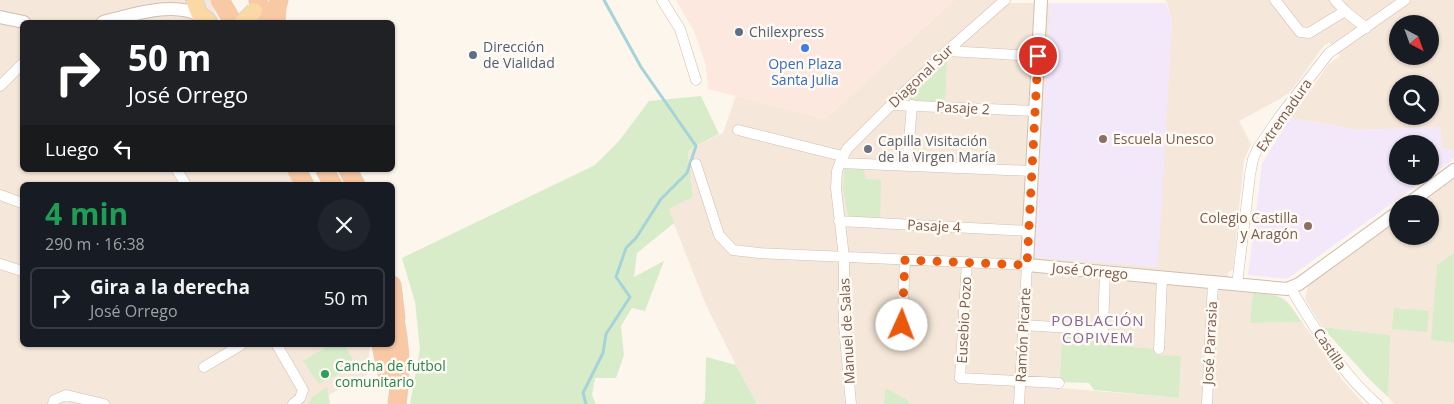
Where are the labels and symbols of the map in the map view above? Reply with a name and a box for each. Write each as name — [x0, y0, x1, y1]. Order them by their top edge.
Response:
north arrow — [1389, 15, 1439, 65]
place label: Chilexpress — [749, 22, 824, 41]
marker: Chilexpress — [733, 26, 745, 38]
pin — [1017, 35, 1059, 77]
place label: Dirección de Vialidad — [483, 37, 555, 72]
street label: Diagonal Sur — [884, 40, 957, 111]
marker: Open Plaza Santa Julia — [799, 42, 811, 54]
marker: Dirección de Vialidad — [467, 49, 479, 61]
place label: Open Plaza Santa Julia — [768, 54, 842, 89]
street label: Extremadura — [1251, 74, 1316, 155]
street label: Pasaje 2 — [936, 97, 990, 118]
place label: Escuela Unesco — [1113, 129, 1214, 148]
place label: Capilla Visitación de la Virgen María — [878, 131, 996, 166]
marker: Escuela Unesco — [1097, 133, 1109, 145]
marker: Capilla Visitación de la Virgen María — [862, 143, 874, 155]
place label: Colegio Castilla y Aragón — [1200, 208, 1298, 243]
street label: Pasaje 4 — [907, 215, 961, 236]
marker: Colegio Castilla y Aragón — [1302, 220, 1314, 232]
street label: José Orrego — [1049, 258, 1129, 283]
street label: Eusebio Pozo — [952, 276, 975, 364]
street label: Manuel de Salas — [834, 277, 859, 384]
street label: Ramón Picarte — [1011, 287, 1034, 383]
position arrow — [875, 298, 927, 350]
street label: José Parrasia — [1198, 301, 1221, 387]
district label: POBLACIÓN COPIVEM — [1051, 310, 1145, 347]
street label: Castilla — [1309, 324, 1351, 373]
place label: Cancha de futbol comunitario — [335, 356, 446, 391]
marker: Cancha de futbol comunitario — [319, 368, 331, 380]

